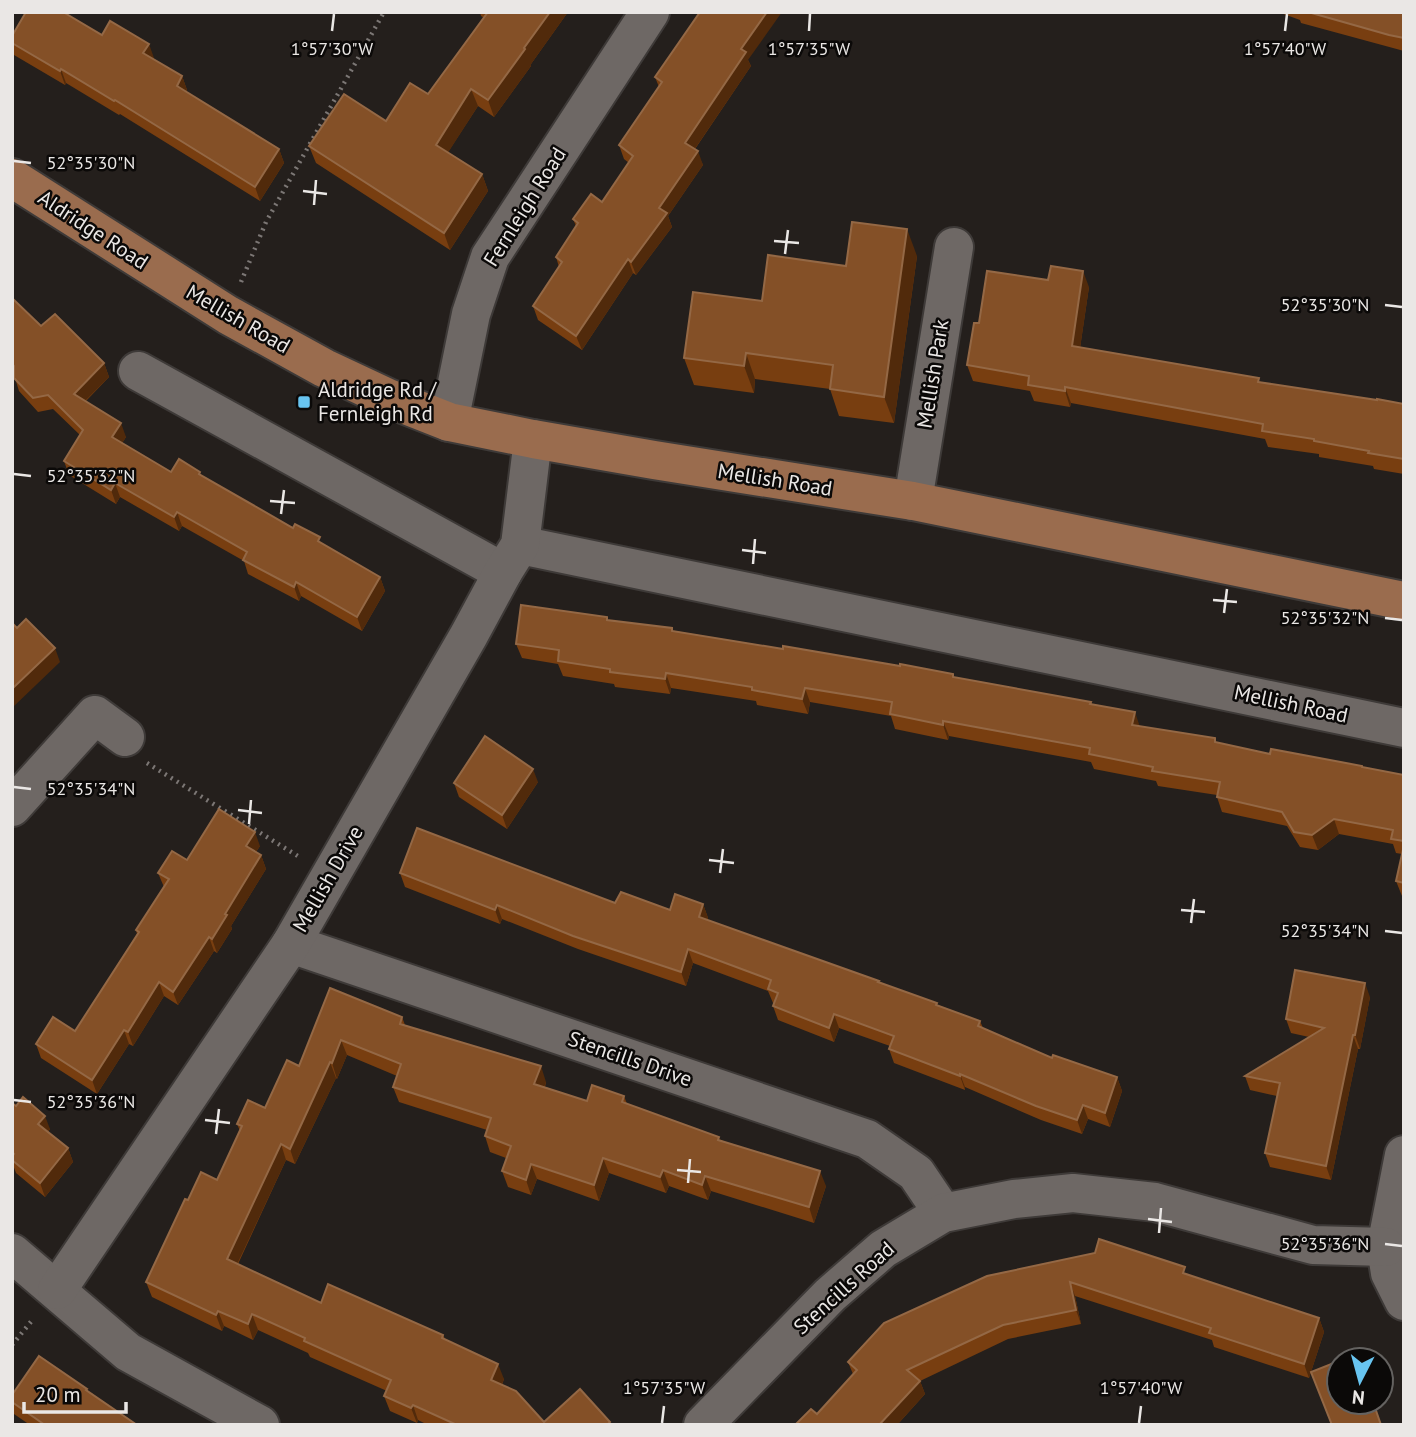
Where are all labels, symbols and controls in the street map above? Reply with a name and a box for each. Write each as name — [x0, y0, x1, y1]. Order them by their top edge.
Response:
text: 1°57'30"W — [291, 37, 373, 60]
text: 1°57'35"W — [768, 37, 850, 60]
text: 1°57'40"W — [1244, 37, 1326, 60]
street label: Fernleigh Road — [477, 142, 572, 271]
text: 52°35'30"N — [47, 151, 135, 174]
street label: Aldridge Road — [33, 184, 153, 275]
street label: Mellish Road — [181, 278, 295, 359]
text: 52°35'30"N — [1281, 293, 1369, 316]
street label: Mellish Park — [911, 318, 954, 430]
place label: Aldridge Rd / Fernleigh Rd — [318, 376, 438, 427]
marker: Aldridge Rd / Fernleigh Rd — [296, 394, 312, 410]
street label: Mellish Road — [716, 457, 834, 502]
text: 52°35'32"N — [47, 464, 135, 487]
text: 52°35'32"N — [1281, 606, 1369, 629]
street label: Mellish Road — [1232, 678, 1350, 729]
text: 52°35'34"N — [47, 777, 135, 800]
street label: Mellish Drive — [286, 821, 369, 937]
text: 52°35'34"N — [1281, 919, 1369, 942]
street label: Stencills Drive — [565, 1025, 696, 1092]
text: 52°35'36"N — [47, 1090, 135, 1113]
text: 52°35'36"N — [1281, 1232, 1369, 1255]
street label: Stencills Road — [788, 1235, 900, 1340]
north arrow — [1325, 1346, 1395, 1416]
scale bar — [24, 1370, 126, 1414]
text: 1°57'35"W — [623, 1376, 705, 1399]
text: 1°57'40"W — [1100, 1376, 1182, 1399]
text: 20 m — [35, 1381, 81, 1408]
text: N — [1351, 1385, 1366, 1410]

